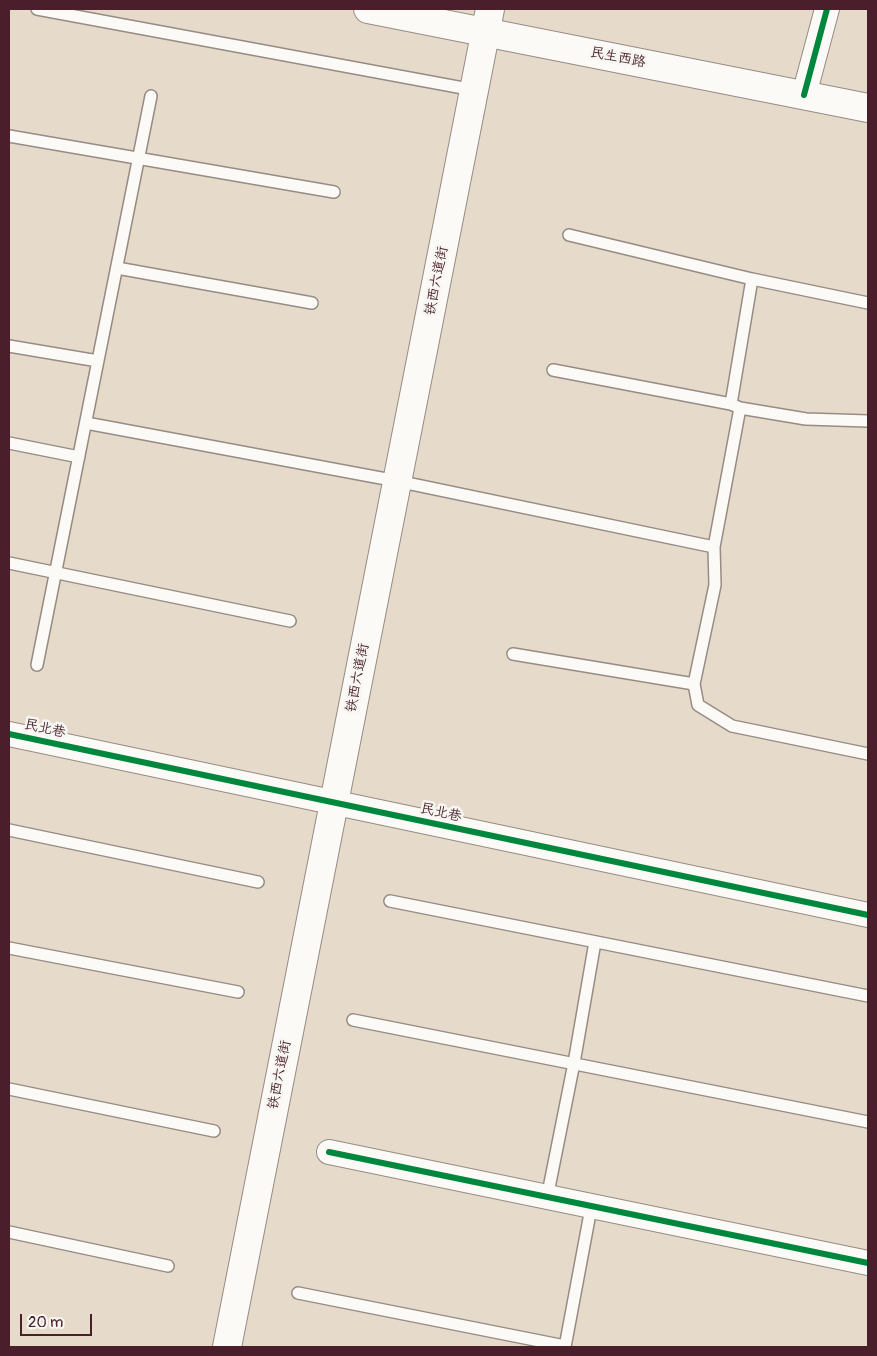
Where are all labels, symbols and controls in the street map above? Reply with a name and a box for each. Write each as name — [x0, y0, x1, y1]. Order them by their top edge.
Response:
street label: 民生西路 — [589, 44, 647, 72]
street label: 铁西六道街 — [422, 245, 452, 317]
street label: 铁西六道街 — [343, 642, 373, 714]
street label: 民北巷 — [23, 716, 67, 742]
street label: 民北巷 — [419, 800, 463, 826]
street label: 铁西六道街 — [265, 1039, 295, 1111]
scale bar — [22, 1304, 95, 1336]
text: 20 m — [28, 1313, 63, 1332]

